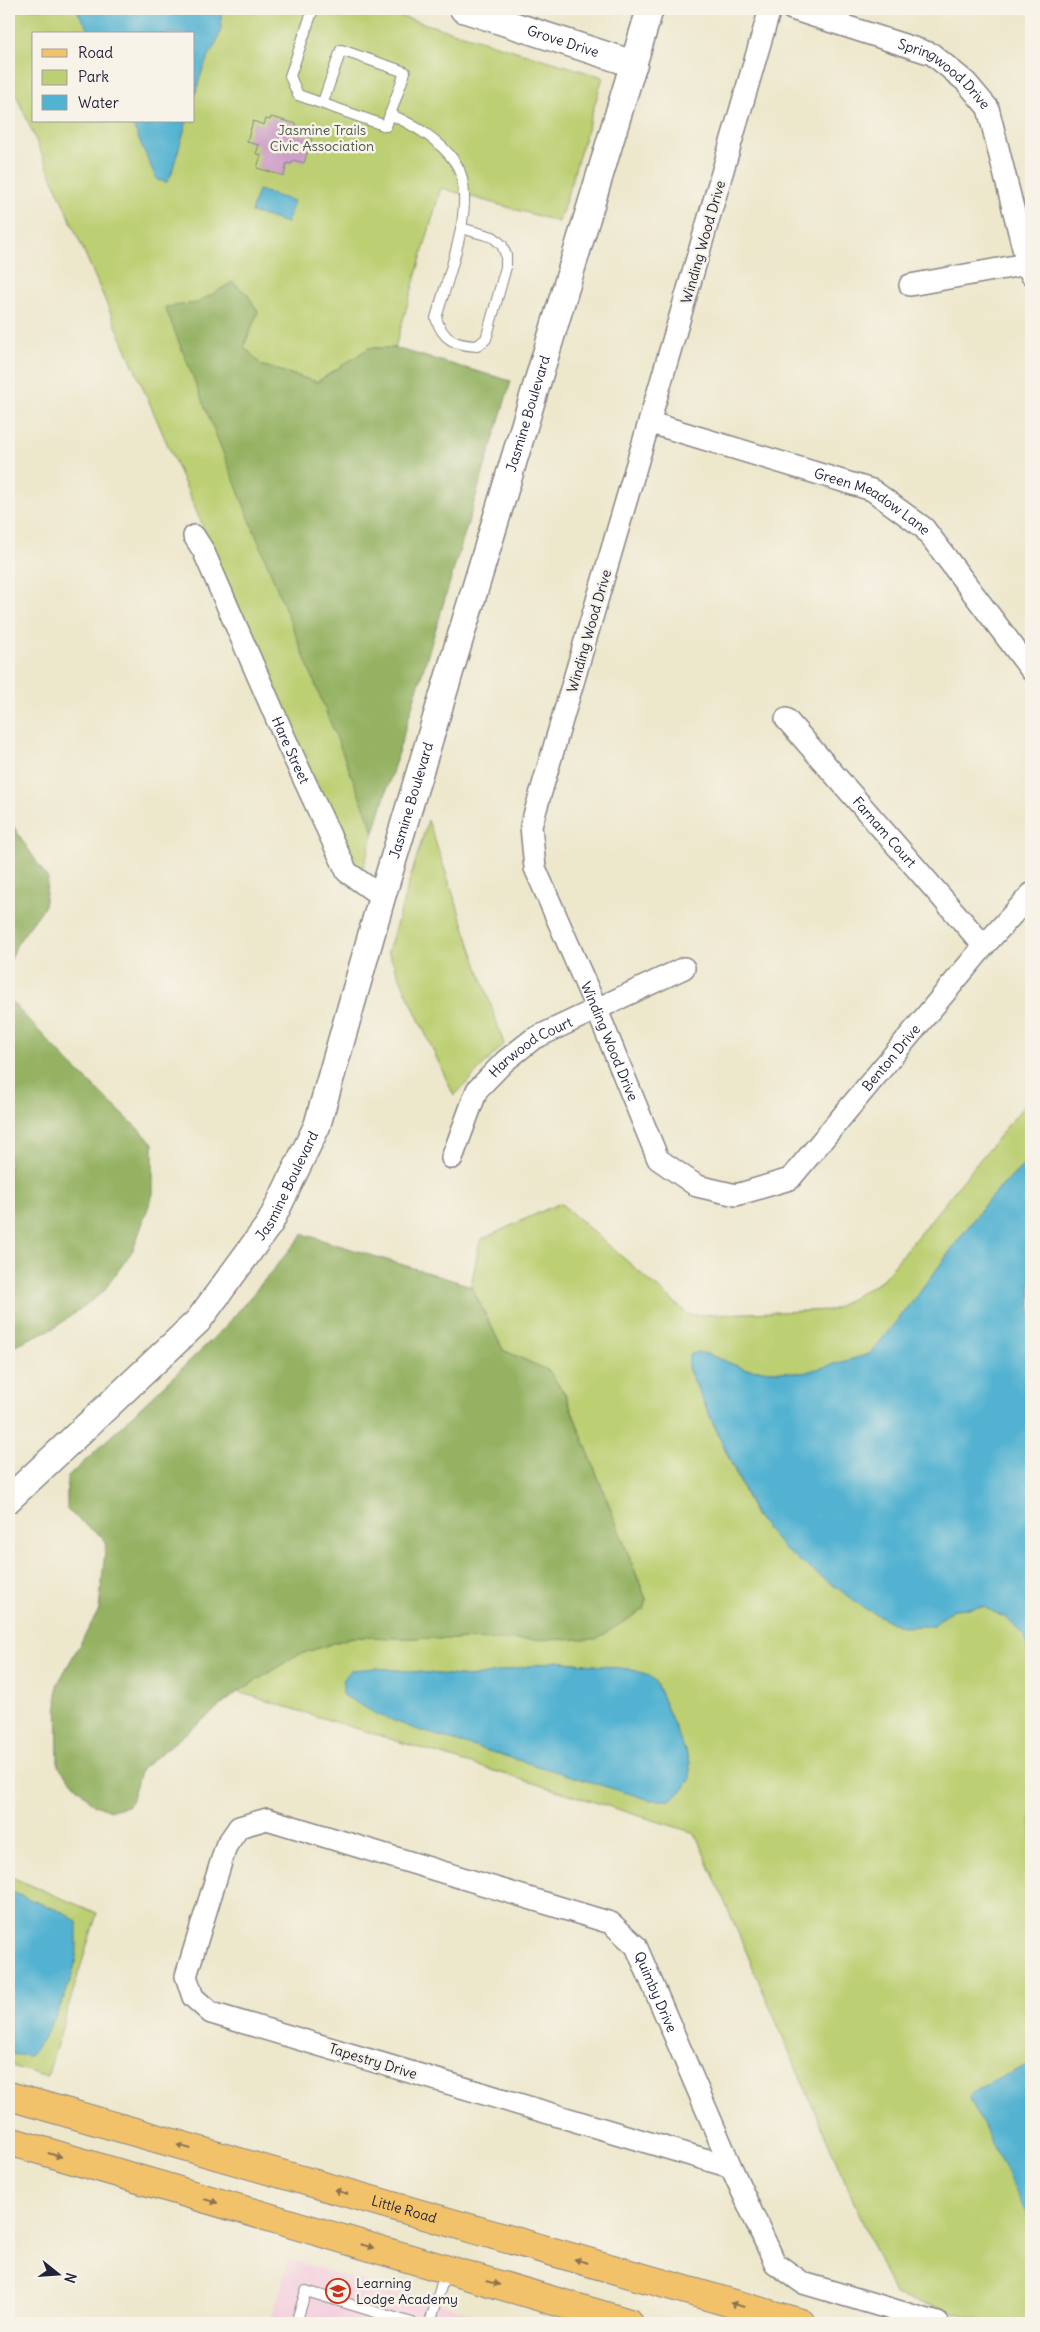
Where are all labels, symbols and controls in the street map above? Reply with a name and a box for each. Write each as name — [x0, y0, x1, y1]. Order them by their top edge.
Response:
street label: Grove Drive — [525, 21, 601, 61]
legend — [32, 32, 195, 122]
street label: Springwood Drive — [896, 35, 994, 113]
text: Road — [78, 43, 113, 62]
text: Park — [78, 67, 109, 86]
text: Water — [78, 93, 119, 112]
park label: Jasmine Trails Civic Association — [270, 121, 374, 155]
street label: Winding Wood Drive — [677, 178, 729, 306]
street label: Jasmine Boulevard — [502, 353, 554, 474]
street label: Green Meadow Lane — [812, 464, 935, 538]
street label: Winding Wood Drive — [563, 567, 615, 695]
street label: Hare Street — [268, 714, 314, 787]
street label: Jasmine Boulevard — [385, 740, 437, 861]
street label: Farnam Court — [849, 793, 921, 871]
street label: Winding Wood Drive — [577, 979, 642, 1103]
street label: Harwood Court — [485, 1013, 576, 1081]
street label: Benton Drive — [858, 1020, 924, 1095]
street label: Jasmine Boulevard — [251, 1128, 322, 1244]
street label: Quimby Drive — [630, 1949, 681, 2035]
street label: Tapestry Drive — [327, 2039, 419, 2083]
one-way arrow — [177, 2143, 192, 2151]
one-way arrow — [48, 2151, 63, 2159]
one-way arrow — [333, 2187, 348, 2195]
street label: Little Road — [369, 2191, 439, 2227]
one-way arrow — [204, 2197, 219, 2205]
one-way arrow — [360, 2243, 375, 2251]
north arrow — [32, 2250, 82, 2300]
one-way arrow — [573, 2256, 588, 2264]
text: N — [60, 2271, 80, 2285]
place label: Learning Lodge Academy — [356, 2274, 458, 2308]
school or university icon: Learning Lodge Academy — [325, 2278, 351, 2304]
one-way arrow — [486, 2280, 501, 2288]
one-way arrow — [730, 2301, 745, 2309]

